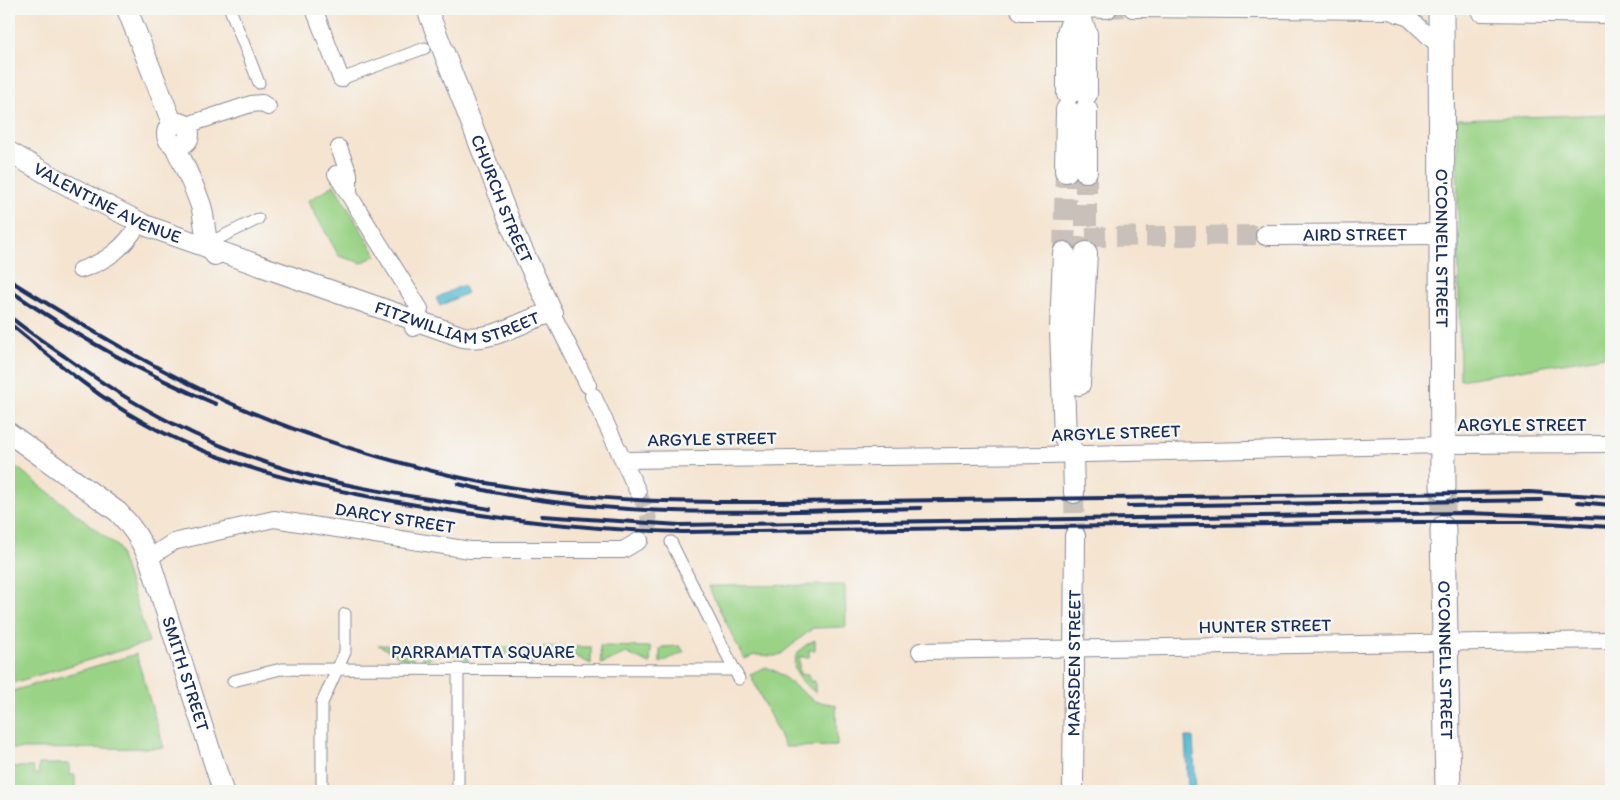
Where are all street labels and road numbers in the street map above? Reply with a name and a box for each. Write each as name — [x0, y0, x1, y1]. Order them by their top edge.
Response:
street label: CHURCH STREET — [466, 131, 538, 267]
street label: VALENTINE AVENUE — [29, 157, 184, 248]
street label: O'CONNELL STREET — [1431, 168, 1453, 328]
street label: AIRD STREET — [1303, 223, 1407, 246]
street label: FITZWILLIAM STREET — [372, 296, 543, 349]
street label: ARGYLE STREET — [1457, 414, 1587, 436]
street label: ARGYLE STREET — [1051, 420, 1181, 446]
street label: ARGYLE STREET — [647, 427, 777, 451]
street label: DARCY STREET — [333, 498, 457, 538]
street label: O'CONNELL STREET — [1433, 580, 1458, 740]
street label: MARSDEN STREET — [1062, 590, 1086, 736]
street label: SMITH STREET — [157, 614, 214, 734]
street label: HUNTER STREET — [1198, 614, 1332, 638]
street label: PARRAMATTA SQUARE — [391, 641, 575, 663]

